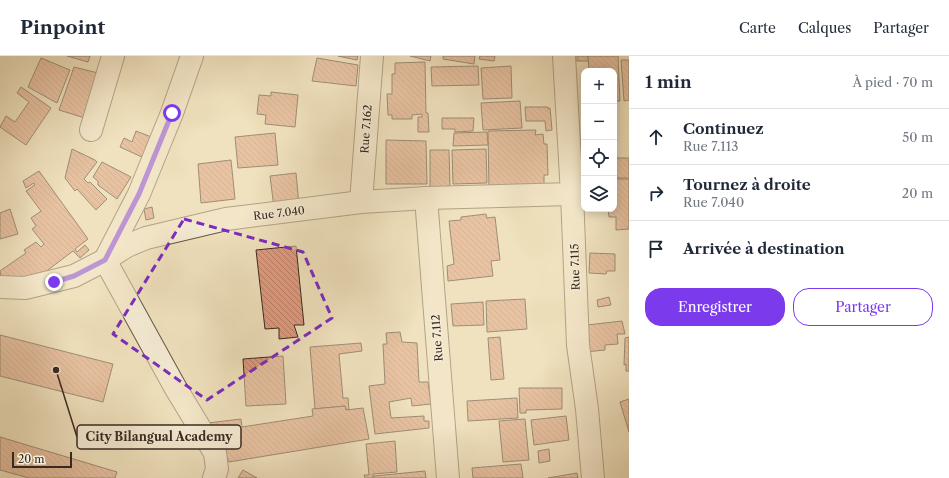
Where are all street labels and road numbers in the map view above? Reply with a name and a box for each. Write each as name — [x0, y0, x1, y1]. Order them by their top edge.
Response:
street label: Rue 7.162 — [357, 104, 375, 154]
street label: Rue 7.040 — [252, 203, 306, 223]
street label: Rue 7.115 — [567, 243, 583, 291]
street label: Rue 7.112 — [428, 314, 446, 362]

